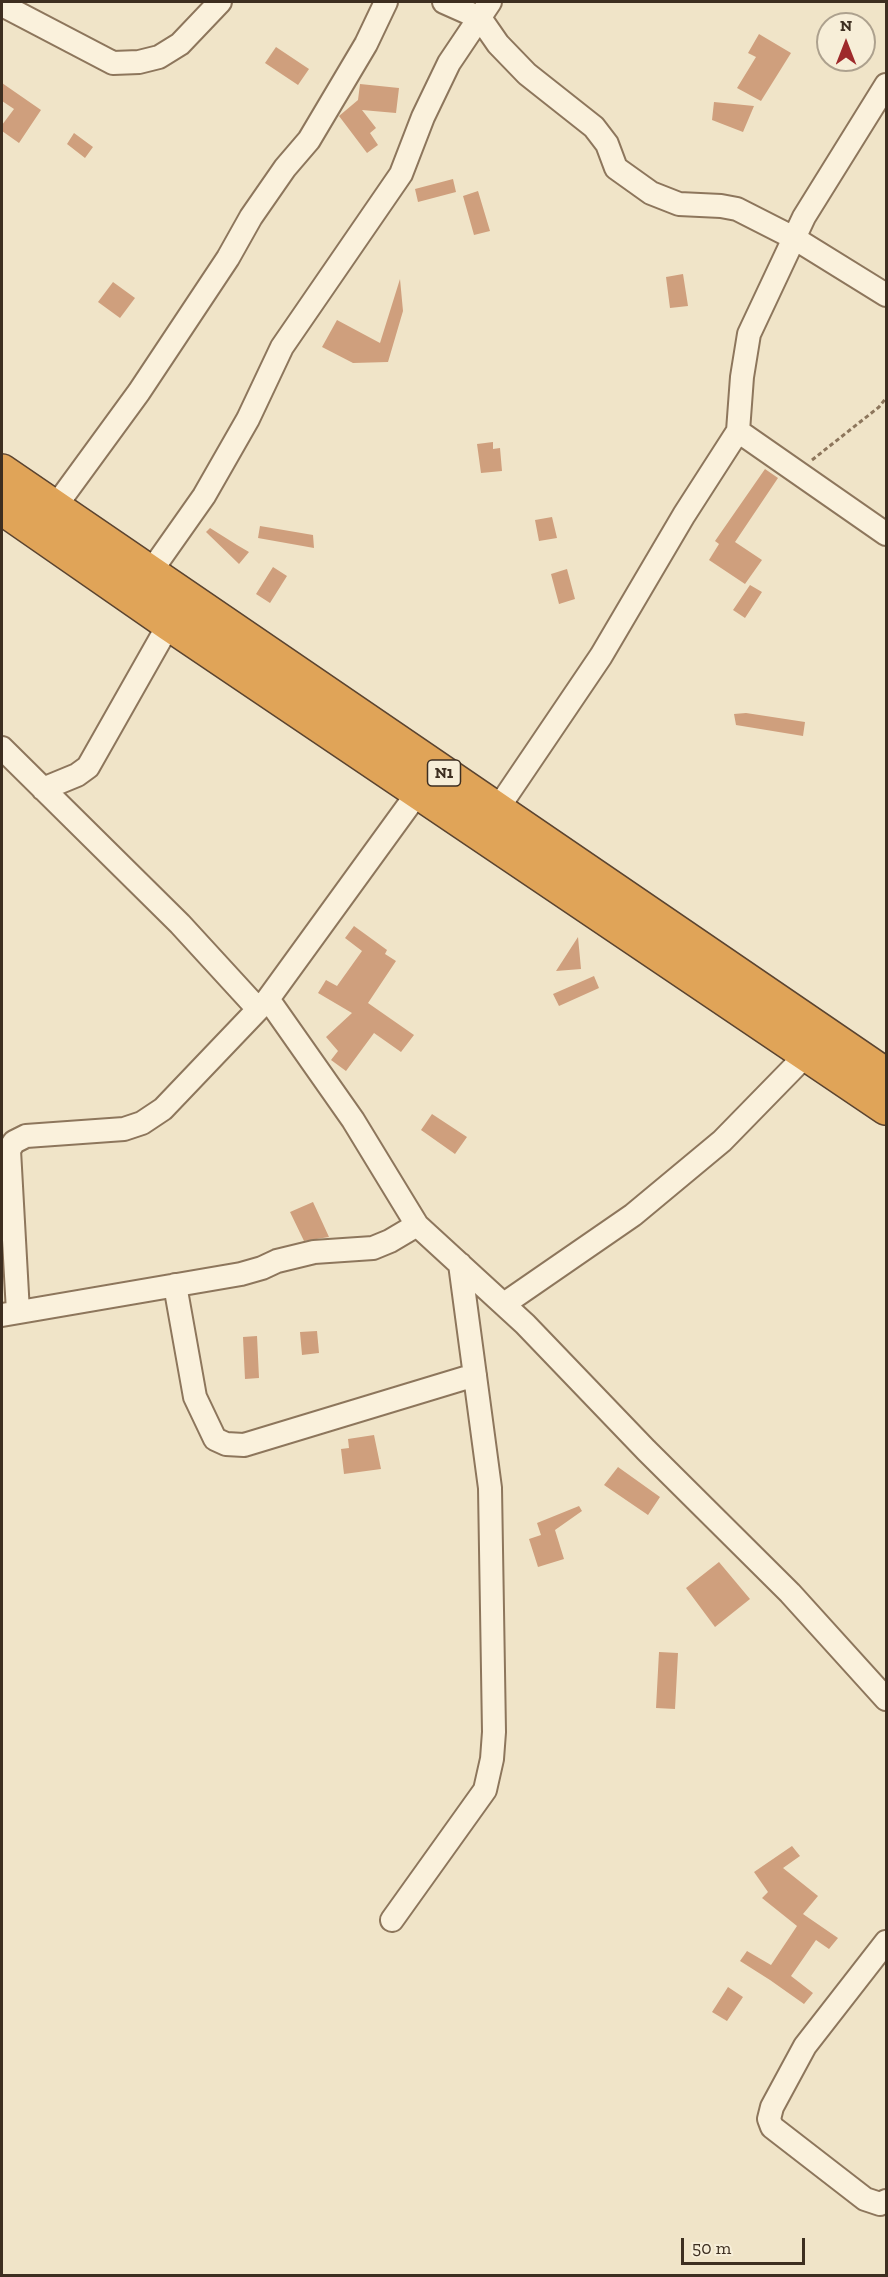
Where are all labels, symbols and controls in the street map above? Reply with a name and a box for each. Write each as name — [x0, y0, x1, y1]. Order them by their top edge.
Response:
north arrow — [816, 12, 876, 72]
text: N — [840, 16, 852, 35]
road number: N1 — [428, 760, 460, 786]
scale bar — [684, 2226, 808, 2264]
text: 50 m — [692, 2237, 731, 2259]

